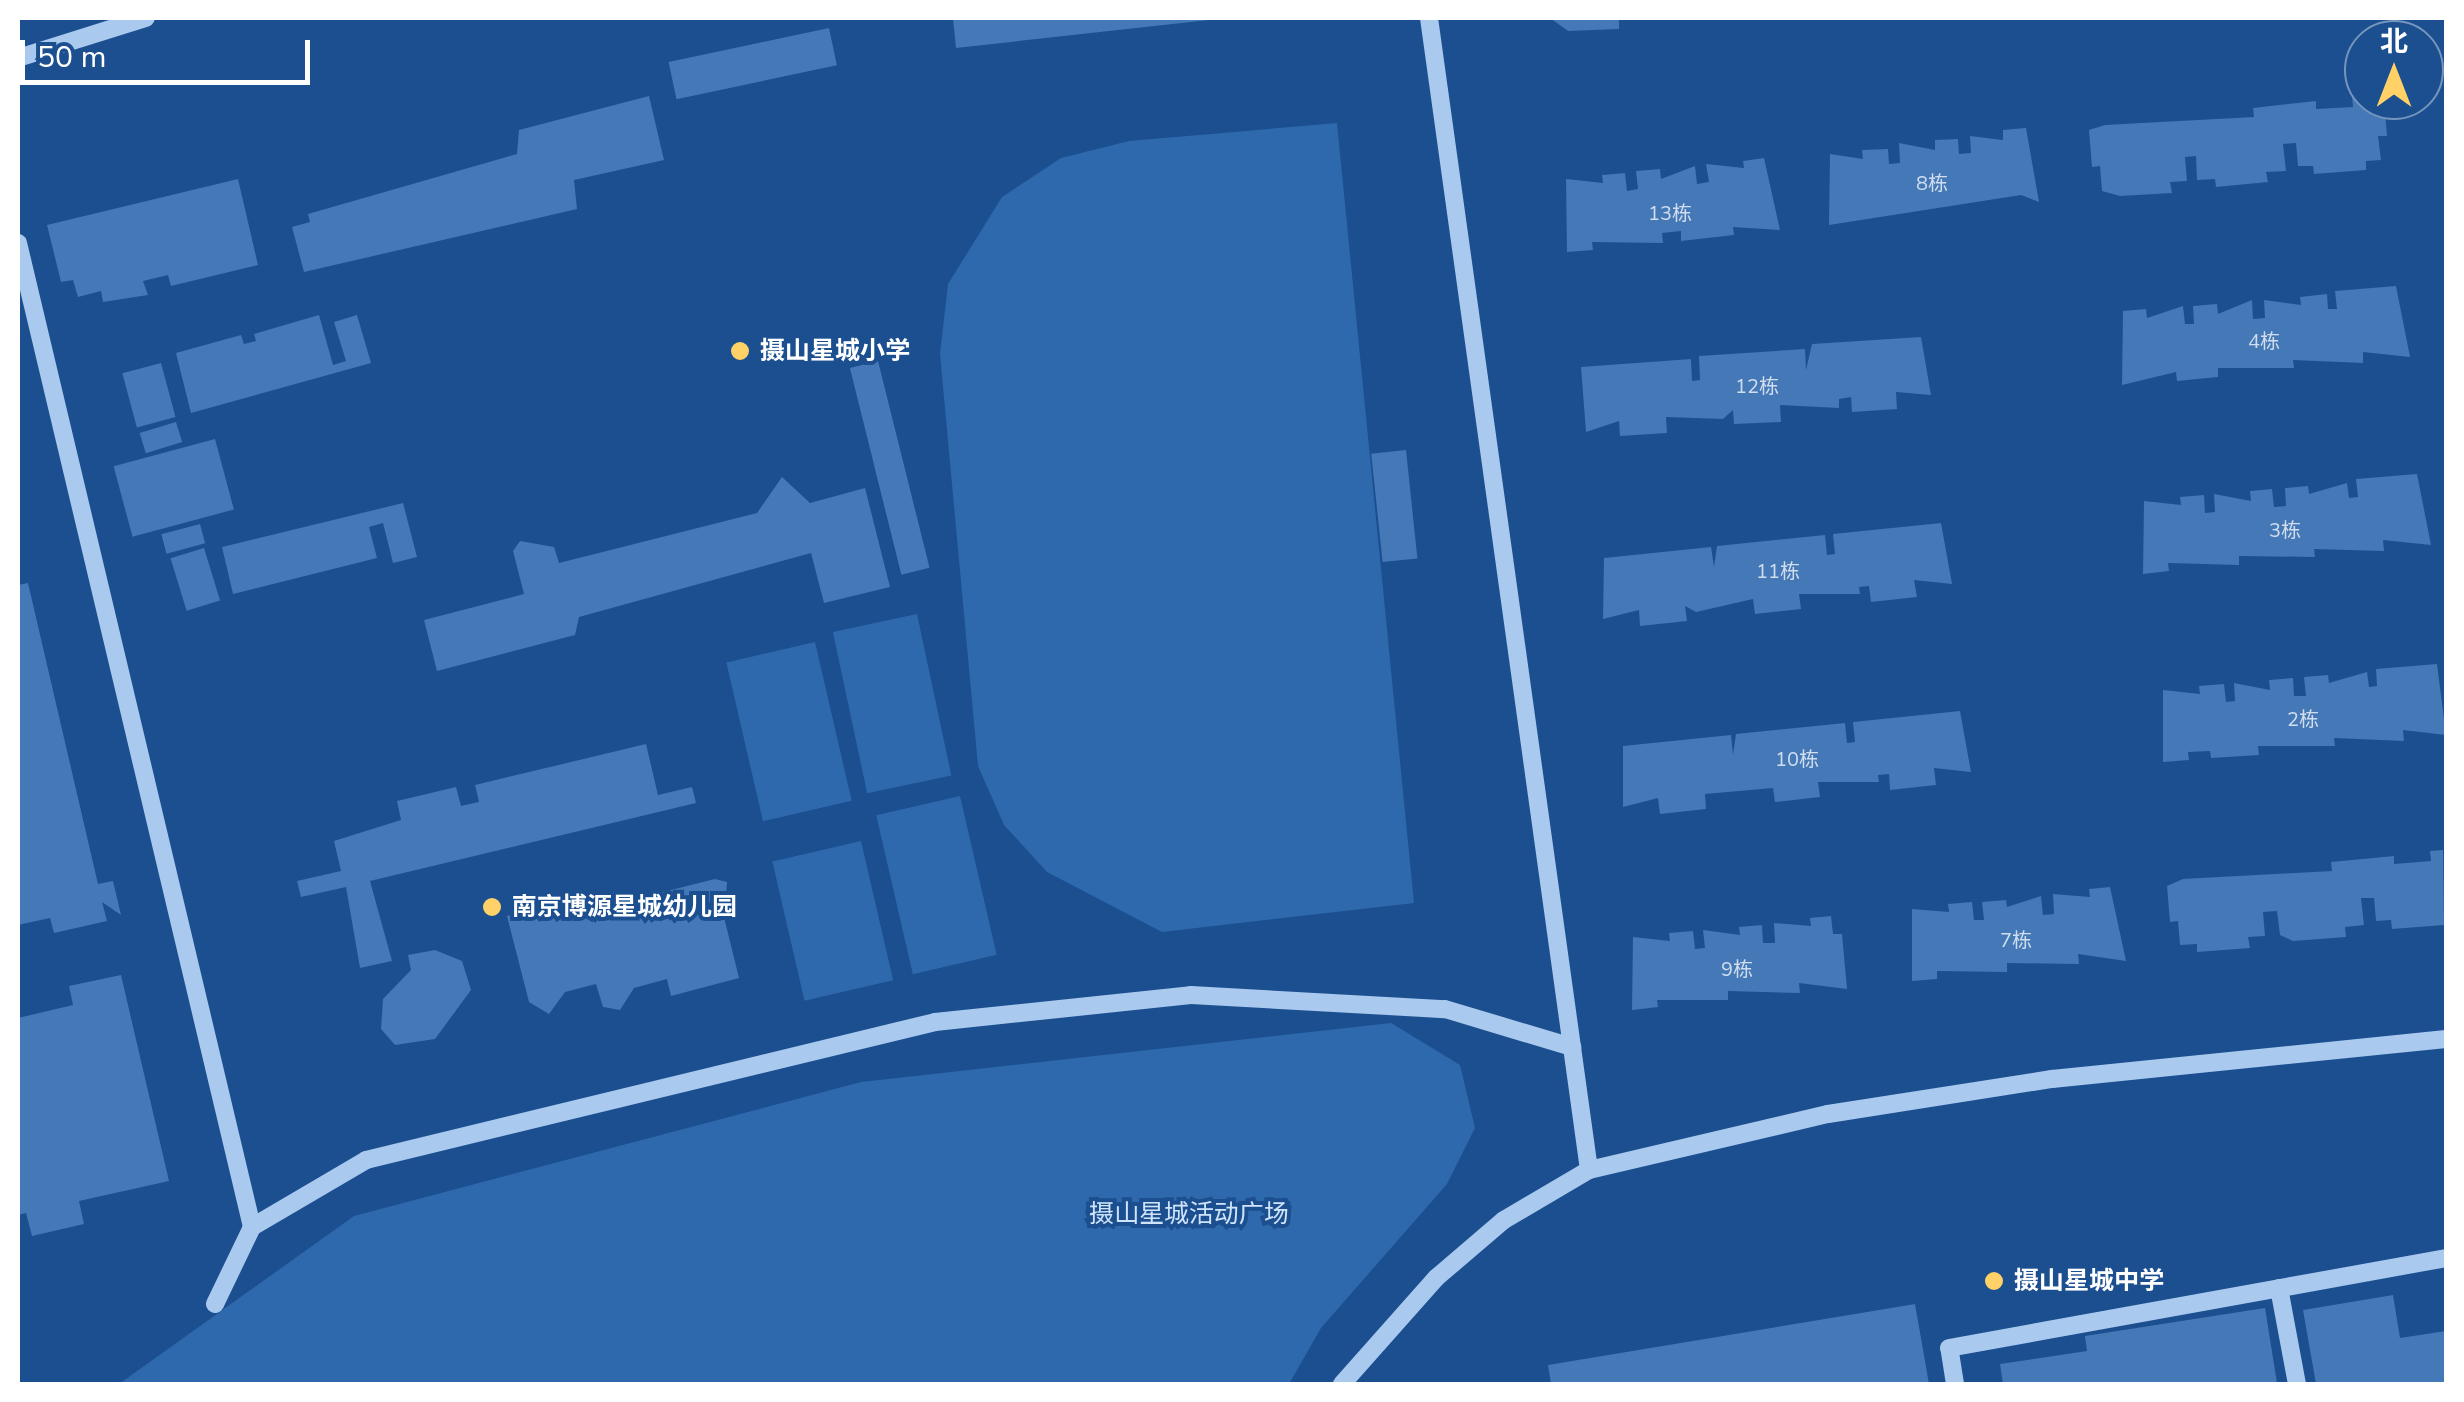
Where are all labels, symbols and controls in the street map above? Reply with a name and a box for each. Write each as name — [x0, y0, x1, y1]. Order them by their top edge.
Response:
scale bar — [25, 20, 315, 82]
north arrow — [2344, 20, 2444, 120]
text: 北 — [2380, 23, 2408, 61]
text: 50 m — [37, 37, 106, 78]
house number: 8栋 — [1916, 171, 1948, 195]
house number: 13栋 — [1648, 201, 1692, 225]
house number: 4栋 — [2248, 329, 2280, 353]
place label: 摄山星城小学 — [760, 336, 910, 366]
marker: 摄山星城小学 — [729, 340, 751, 362]
house number: 12栋 — [1735, 374, 1779, 398]
house number: 3栋 — [2269, 518, 2301, 542]
house number: 11栋 — [1756, 559, 1800, 583]
house number: 2栋 — [2287, 707, 2319, 731]
house number: 10栋 — [1775, 747, 1819, 771]
place label: 南京博源星城幼儿园 — [512, 892, 737, 922]
marker: 南京博源星城幼儿园 — [481, 896, 503, 918]
house number: 7栋 — [2000, 928, 2032, 952]
house number: 9栋 — [1721, 957, 1753, 981]
park label: 摄山星城活动广场 — [1089, 1199, 1289, 1229]
place label: 摄山星城中学 — [2014, 1266, 2164, 1296]
marker: 摄山星城中学 — [1983, 1270, 2005, 1292]

